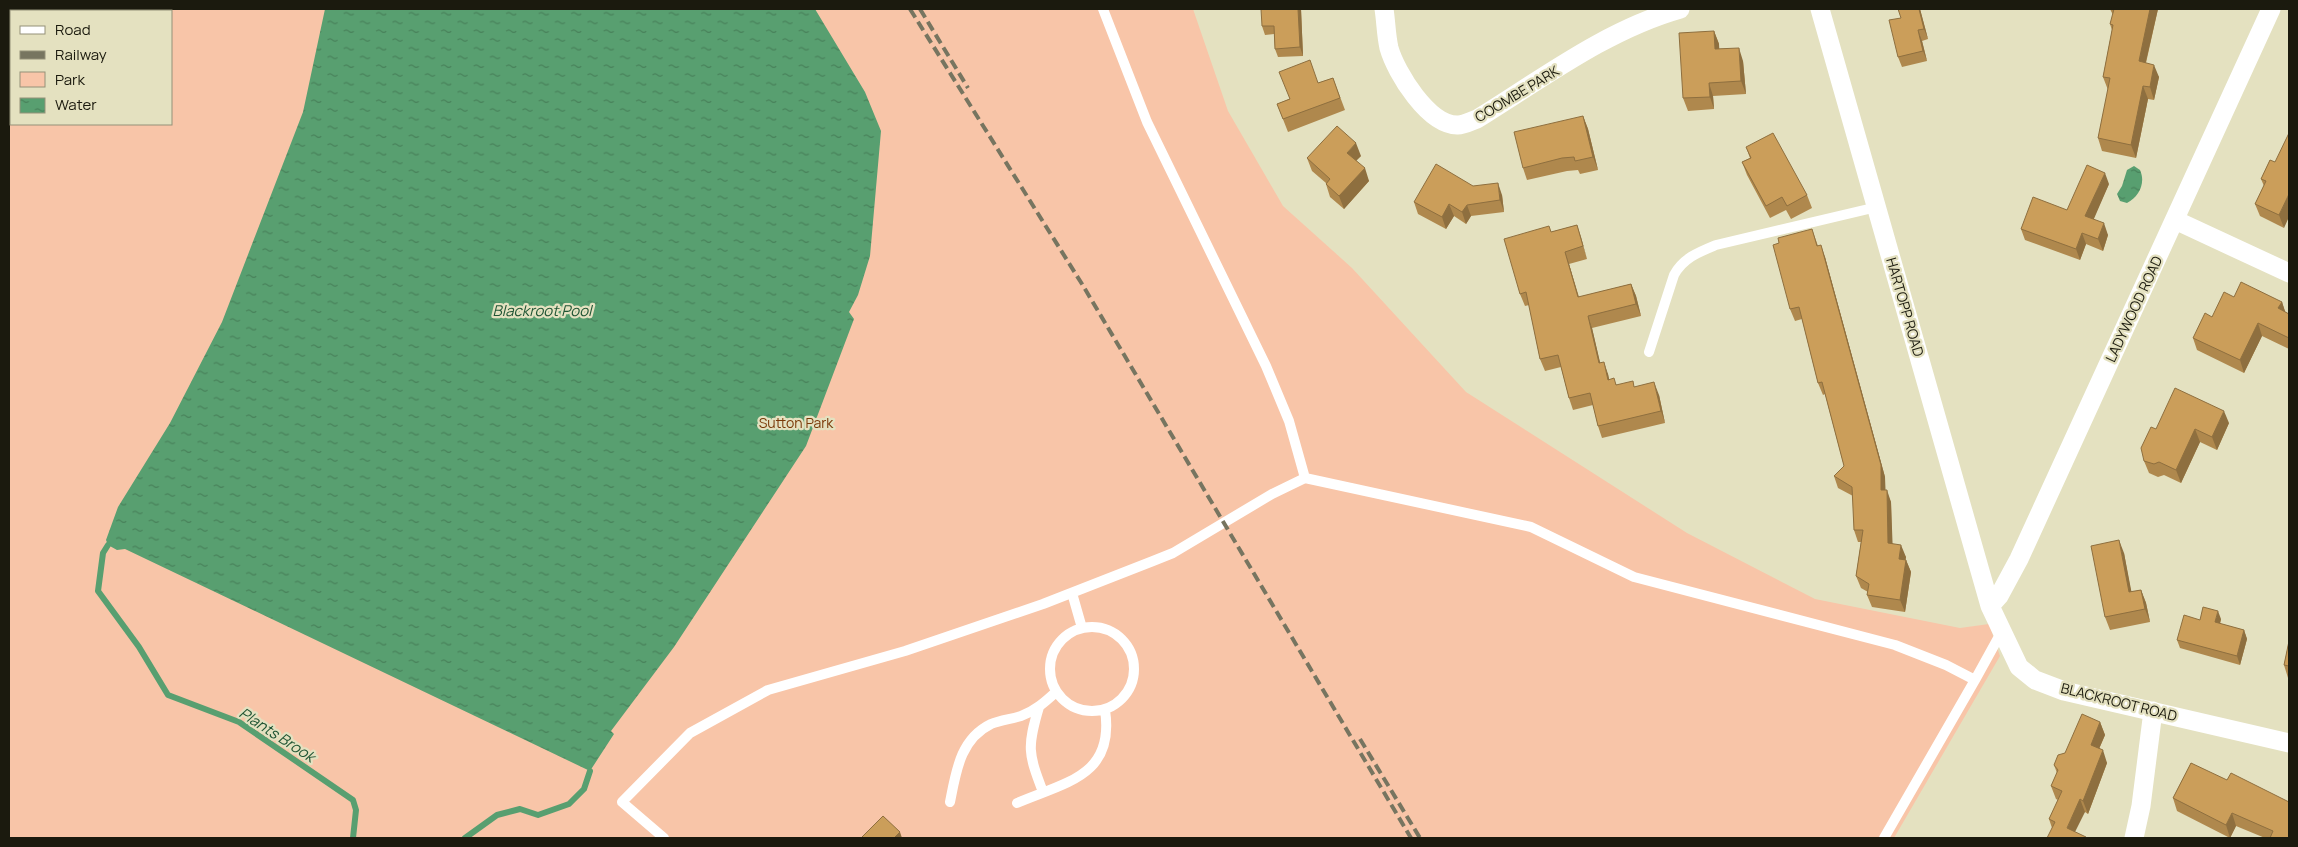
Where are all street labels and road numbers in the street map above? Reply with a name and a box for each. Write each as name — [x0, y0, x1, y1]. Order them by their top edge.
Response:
street label: COOMBE PARK — [1471, 61, 1563, 126]
street label: LADYWOOD ROAD — [2101, 253, 2166, 365]
street label: HARTOPP ROAD — [1882, 255, 1929, 359]
street label: BLACKROOT ROAD — [2059, 678, 2179, 725]

